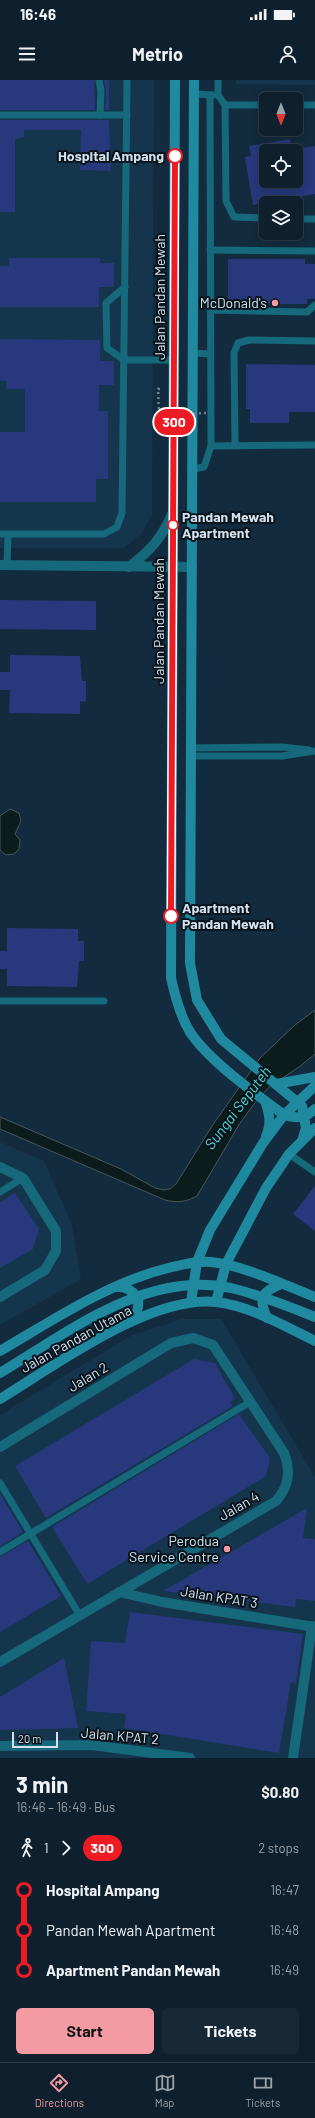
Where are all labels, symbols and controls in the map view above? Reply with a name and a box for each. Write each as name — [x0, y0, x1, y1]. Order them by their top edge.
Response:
text: 16:46 — [20, 5, 56, 23]
icon: menu — [16, 43, 38, 65]
text: Metrio — [132, 43, 183, 65]
icon: person — [277, 43, 299, 65]
north arrow — [259, 92, 303, 136]
map controls — [259, 92, 303, 240]
button: locate — [259, 144, 303, 188]
place label: Hospital Ampang — [58, 147, 164, 164]
marker: Hospital Ampang — [167, 148, 183, 164]
button: layers — [259, 196, 303, 240]
street label: Jalan Pandan Mewah — [151, 234, 168, 360]
place label: McDonald's — [200, 294, 267, 311]
marker: McDonald's — [270, 298, 280, 308]
line badge: 300 — [151, 409, 197, 435]
text: 300 — [162, 413, 186, 430]
place label: Pandan Mewah Apartment — [182, 508, 274, 541]
marker: Pandan Mewah Apartment — [167, 519, 179, 531]
street label: Jalan Pandan Mewah — [150, 558, 167, 684]
place label: Apartment Pandan Mewah — [182, 899, 274, 932]
marker: Apartment Pandan Mewah — [163, 908, 179, 924]
water label: Sungai Seputeh — [200, 1062, 274, 1152]
street label: Jalan Pandan Utama — [17, 1301, 134, 1376]
street label: Jalan 2 — [65, 1358, 111, 1395]
street label: Jalan 4 — [216, 1487, 262, 1524]
place label: Perodua Service Centre — [129, 1532, 219, 1565]
marker: Perodua Service Centre — [222, 1544, 232, 1554]
street label: Jalan KPAT 3 — [179, 1582, 259, 1611]
street label: Jalan KPAT 2 — [80, 1724, 160, 1747]
scale bar — [12, 1730, 58, 1749]
text: 20 m — [18, 1732, 41, 1745]
text: 3 min — [16, 1771, 68, 1797]
text: $0.80 — [261, 1783, 299, 1801]
text: 16:46 – 16:49 · Bus — [16, 1799, 115, 1815]
icon: walk — [16, 1837, 38, 1859]
icon: forward — [55, 1837, 77, 1859]
text: 300 — [91, 1839, 114, 1856]
text: 1 — [44, 1840, 49, 1856]
text: 2 stops — [258, 1840, 299, 1856]
text: Hospital Ampang — [46, 1881, 160, 1899]
text: 16:47 — [270, 1882, 299, 1898]
text: Pandan Mewah Apartment — [46, 1921, 215, 1939]
text: 16:48 — [269, 1922, 299, 1938]
text: Apartment Pandan Mewah — [46, 1961, 220, 1979]
text: 16:49 — [269, 1962, 299, 1978]
button: Start — [16, 2008, 154, 2054]
button: Tickets — [162, 2008, 299, 2054]
tab: Directions — [35, 2072, 84, 2109]
tab: Map — [154, 2072, 176, 2109]
tab: Tickets — [245, 2072, 280, 2109]

